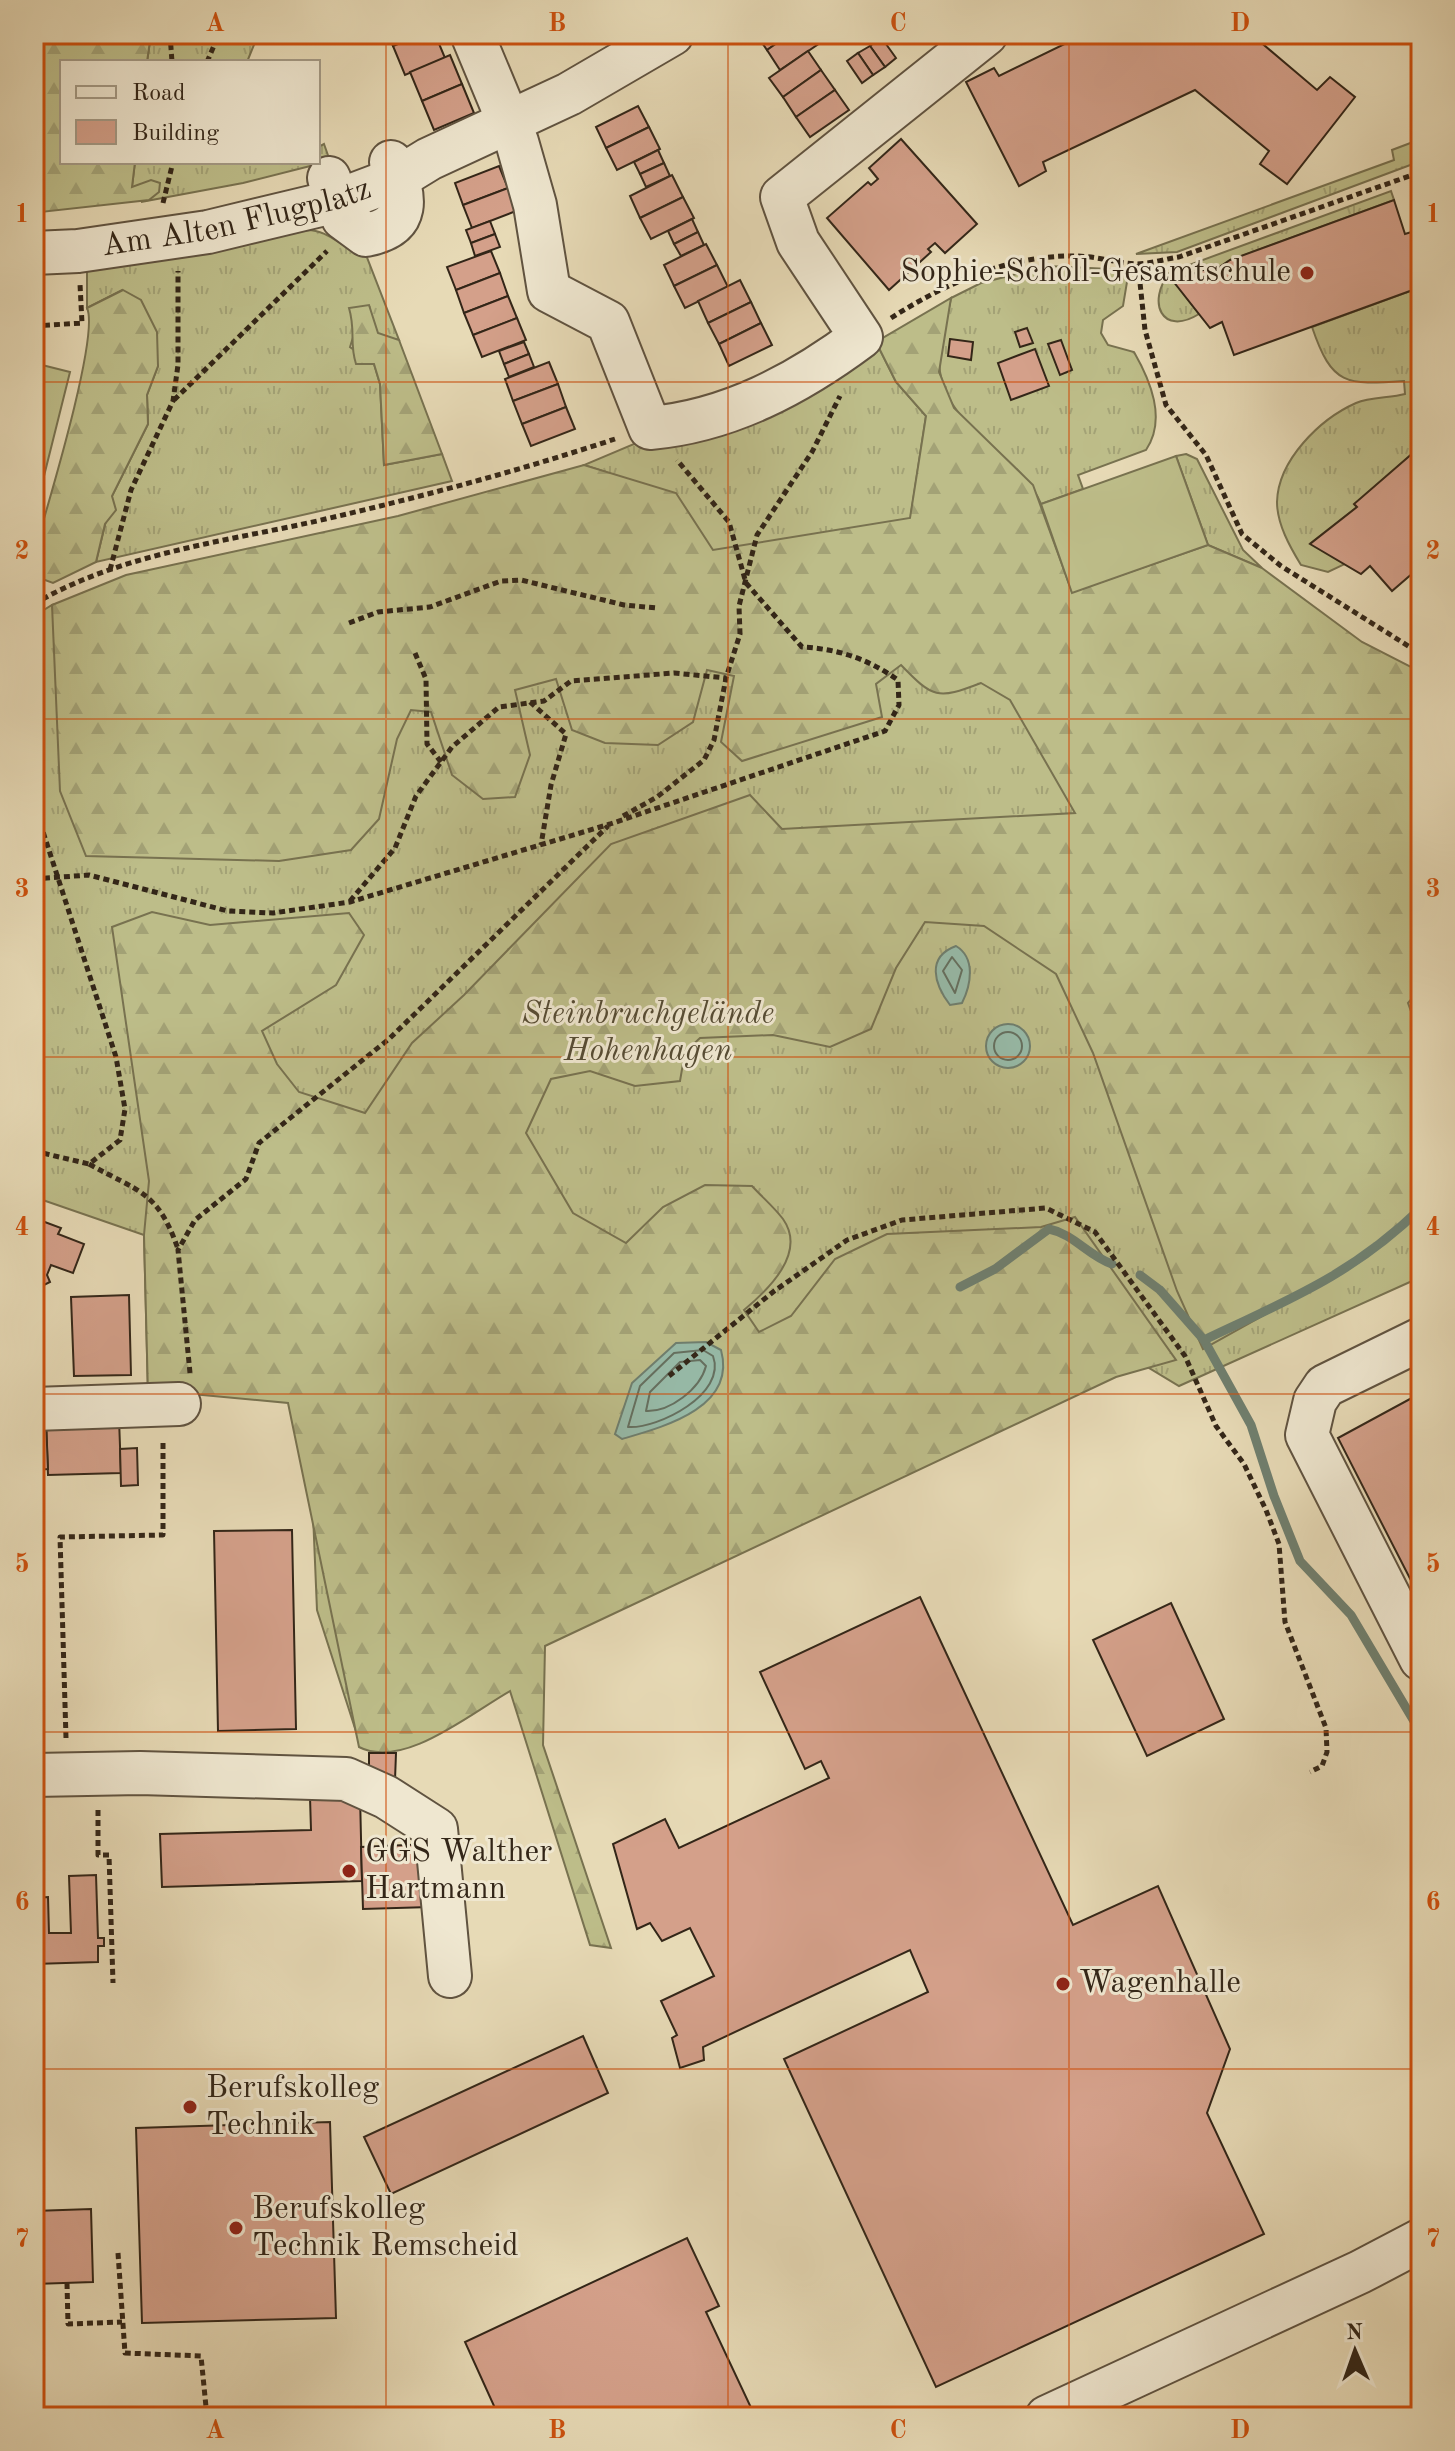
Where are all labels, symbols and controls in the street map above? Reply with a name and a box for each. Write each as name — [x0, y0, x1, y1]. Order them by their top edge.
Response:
text: A — [205, 11, 225, 37]
text: B — [548, 11, 566, 37]
text: C — [889, 11, 907, 37]
text: D — [1230, 11, 1250, 37]
legend — [60, 60, 320, 164]
text: Road — [132, 82, 185, 106]
text: Building — [132, 122, 219, 146]
street label: Am Alten Flugplatz — [100, 174, 376, 263]
text: 1 — [14, 202, 30, 228]
text: 1 — [1425, 202, 1441, 228]
place label: Sophie-Scholl-Gesamtschule — [900, 257, 1291, 289]
marker: Sophie-Scholl-Gesamtschule — [1298, 264, 1316, 282]
text: 2 — [14, 539, 30, 565]
text: 2 — [1425, 539, 1441, 565]
text: 3 — [14, 877, 30, 903]
text: 3 — [1425, 877, 1441, 903]
park label: Steinbruchgelände Hohenhagen — [522, 999, 774, 1068]
text: 4 — [14, 1215, 30, 1241]
text: 4 — [1425, 1215, 1441, 1241]
text: 5 — [14, 1552, 30, 1578]
text: 5 — [1425, 1552, 1441, 1578]
place label: GGS Walther Hartmann — [365, 1837, 552, 1906]
marker: GGS Walther Hartmann — [340, 1862, 358, 1880]
text: 6 — [14, 1890, 30, 1916]
text: 6 — [1425, 1890, 1441, 1916]
place label: Wagenhalle — [1079, 1968, 1241, 2000]
marker: Wagenhalle — [1054, 1975, 1072, 1993]
place label: Berufskolleg Technik — [206, 2073, 379, 2142]
marker: Berufskolleg Technik — [181, 2098, 199, 2116]
place label: Berufskolleg Technik Remscheid — [252, 2194, 519, 2263]
marker: Berufskolleg Technik Remscheid — [227, 2219, 245, 2237]
text: 7 — [14, 2227, 30, 2253]
text: 7 — [1425, 2227, 1441, 2253]
north arrow — [1315, 2311, 1395, 2391]
text: N — [1346, 2322, 1363, 2344]
text: A — [205, 2418, 225, 2444]
text: B — [548, 2418, 566, 2444]
text: C — [889, 2418, 907, 2444]
text: D — [1230, 2418, 1250, 2444]

